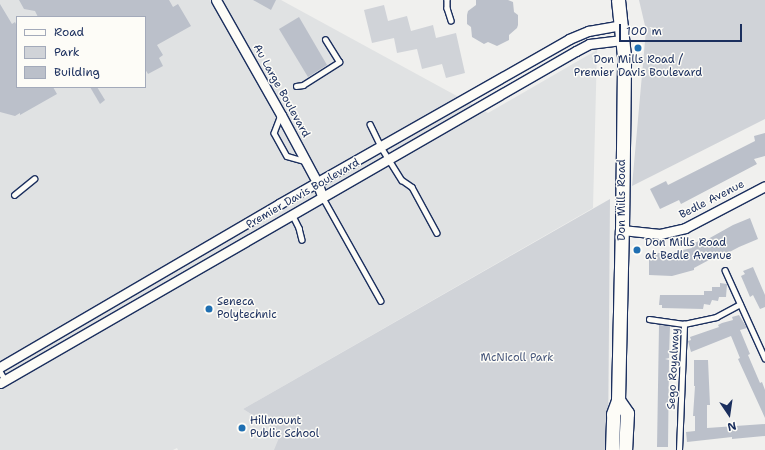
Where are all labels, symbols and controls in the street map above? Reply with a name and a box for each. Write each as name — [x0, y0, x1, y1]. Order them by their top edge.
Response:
legend — [16, 16, 146, 88]
scale bar — [621, 16, 744, 42]
text: 100 m — [626, 23, 662, 39]
text: Road — [54, 24, 84, 40]
street label: Au Large Boulevard — [250, 42, 312, 140]
marker: Don Mills Road / Premier Davis Boulevard — [633, 43, 643, 53]
text: Park — [54, 44, 80, 60]
place label: Don Mills Road / Premier Davis Boulevard — [574, 54, 702, 80]
text: Building — [54, 64, 100, 80]
street label: Premier Davis Boulevard — [244, 156, 362, 232]
street label: Don Mills Road — [615, 159, 629, 241]
street label: Bedle Avenue — [677, 178, 747, 222]
place label: Don Mills Road at Bedle Avenue — [645, 237, 732, 263]
marker: Don Mills Road at Bedle Avenue — [632, 245, 642, 255]
place label: Seneca Polytechnic — [217, 296, 277, 322]
marker: Seneca Polytechnic — [204, 304, 214, 314]
street label: Sego Royalway — [665, 328, 683, 410]
park label: McNicoll Park — [480, 351, 554, 365]
north arrow — [709, 394, 749, 434]
place label: Hillmount Public School — [250, 415, 319, 441]
text: N — [726, 418, 738, 434]
marker: Hillmount Public School — [237, 423, 247, 433]

